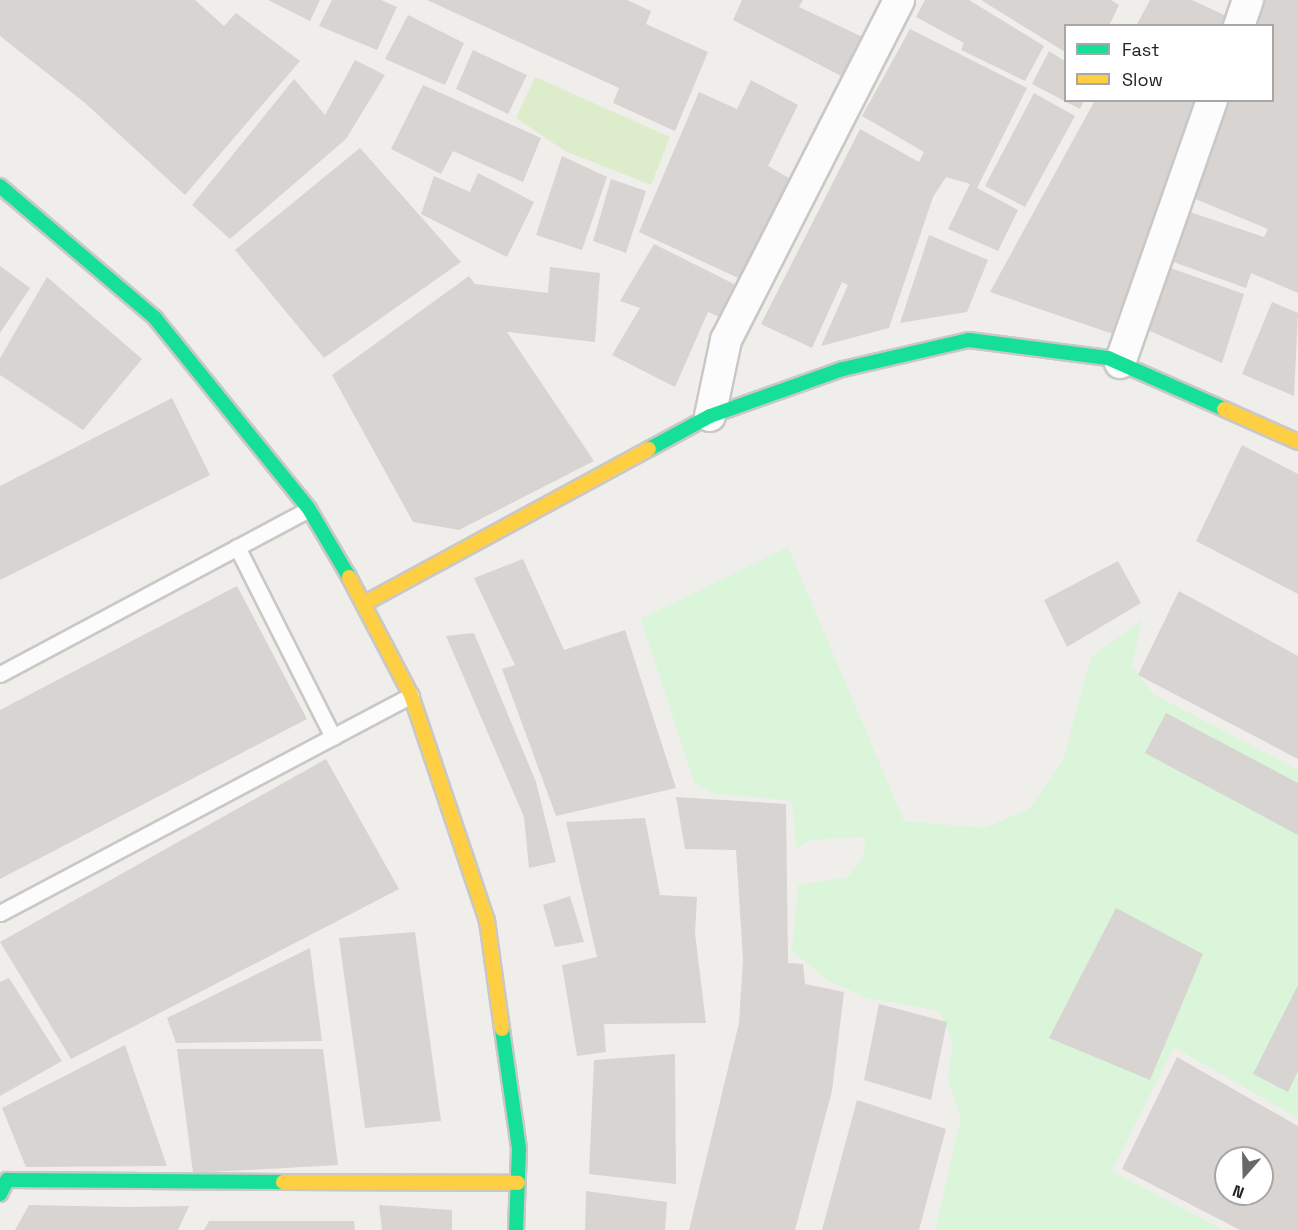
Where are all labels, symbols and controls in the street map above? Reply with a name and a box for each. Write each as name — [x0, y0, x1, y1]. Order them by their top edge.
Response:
legend — [1064, 24, 1274, 102]
text: Fast — [1122, 38, 1159, 61]
text: Slow — [1122, 68, 1163, 91]
north arrow — [1214, 1146, 1274, 1206]
text: N — [1230, 1180, 1247, 1203]

